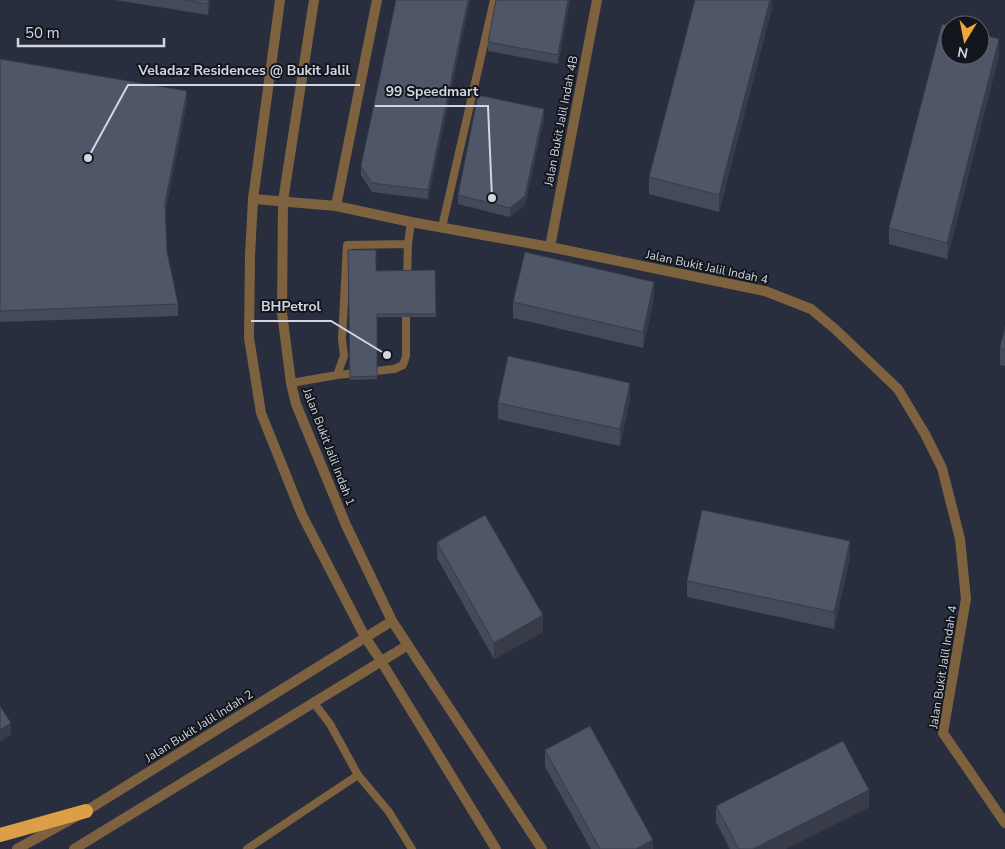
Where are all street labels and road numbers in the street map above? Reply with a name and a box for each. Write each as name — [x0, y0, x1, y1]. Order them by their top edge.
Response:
street label: Jalan Bukit Jalil Indah 4B — [540, 54, 582, 189]
street label: Jalan Bukit Jalil Indah 4 — [643, 246, 770, 288]
street label: Jalan Bukit Jalil Indah 1 — [299, 385, 359, 508]
street label: Jalan Bukit Jalil Indah 4 — [925, 604, 961, 731]
street label: Jalan Bukit Jalil Indah 2 — [141, 686, 256, 766]

